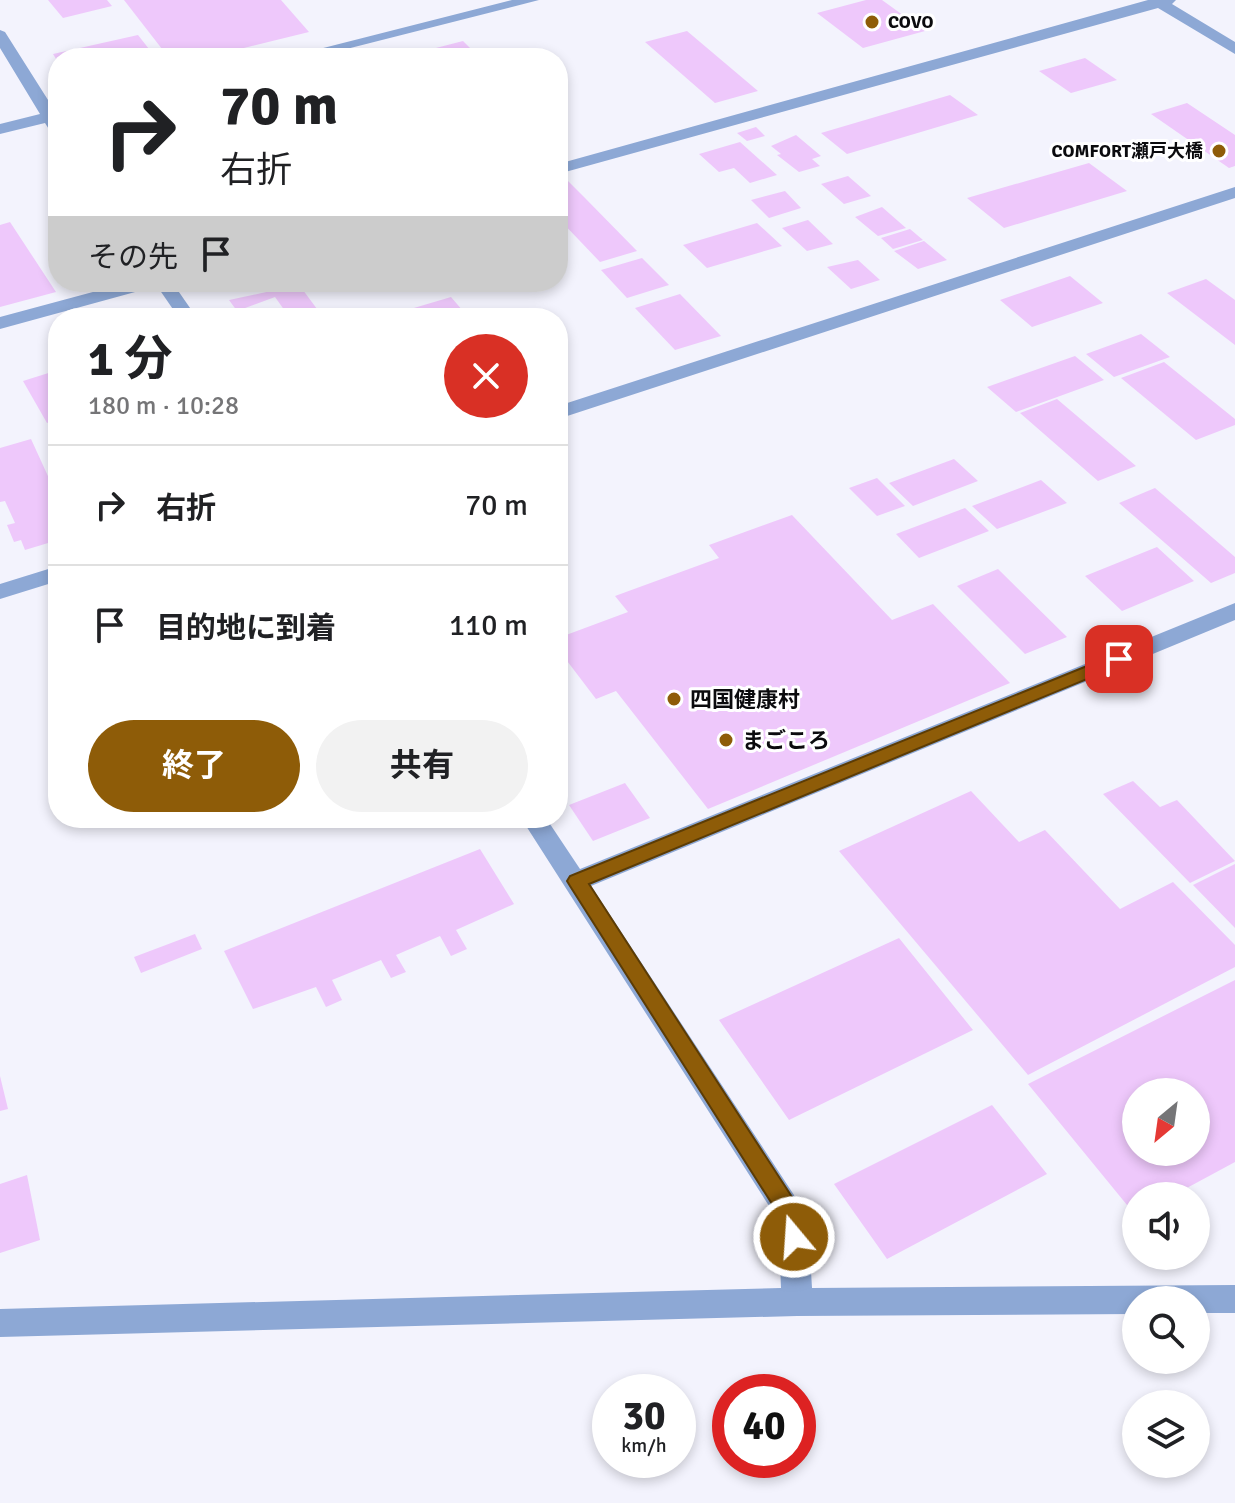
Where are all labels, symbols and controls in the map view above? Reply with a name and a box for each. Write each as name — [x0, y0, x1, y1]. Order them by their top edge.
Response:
place label: COVO — [888, 11, 933, 33]
marker: COVO — [863, 13, 881, 31]
text: 70 m — [220, 71, 338, 140]
icon: right — [88, 80, 192, 184]
place label: COMFORT瀬戸大橋 — [1052, 140, 1203, 162]
marker: COMFORT瀬戸大橋 — [1210, 142, 1228, 160]
text: 右折 — [220, 148, 292, 193]
icon: arrive — [194, 232, 238, 276]
text: その先 — [88, 239, 178, 276]
text: 1 分 — [88, 330, 172, 389]
button: close — [444, 334, 528, 418]
text: 180 m · 10:28 — [88, 390, 239, 422]
icon: right — [88, 483, 132, 527]
text: 70 m — [465, 487, 528, 524]
text: 右折 — [156, 490, 216, 527]
icon: arrive — [88, 603, 132, 647]
text: 110 m — [449, 607, 528, 644]
text: 目的地に到着 — [156, 610, 336, 647]
pin — [1085, 625, 1153, 693]
icon: arrive — [1097, 637, 1141, 681]
place label: 四国健康村 — [690, 686, 800, 713]
marker: 四国健康村 — [665, 690, 683, 708]
button: 終了 — [88, 720, 300, 812]
button: 共有 — [316, 720, 528, 812]
place label: まごころ — [742, 727, 830, 754]
marker: まごころ — [717, 731, 735, 749]
north arrow — [1122, 1078, 1210, 1166]
map controls — [1122, 1078, 1210, 1478]
button: sound — [1122, 1182, 1210, 1270]
position arrow — [752, 1195, 836, 1279]
button: search — [1122, 1286, 1210, 1374]
speed limit sign: 40 — [712, 1374, 816, 1478]
button: layers — [1122, 1390, 1210, 1478]
text: 30 — [622, 1391, 666, 1441]
text: km/h — [621, 1433, 667, 1458]

